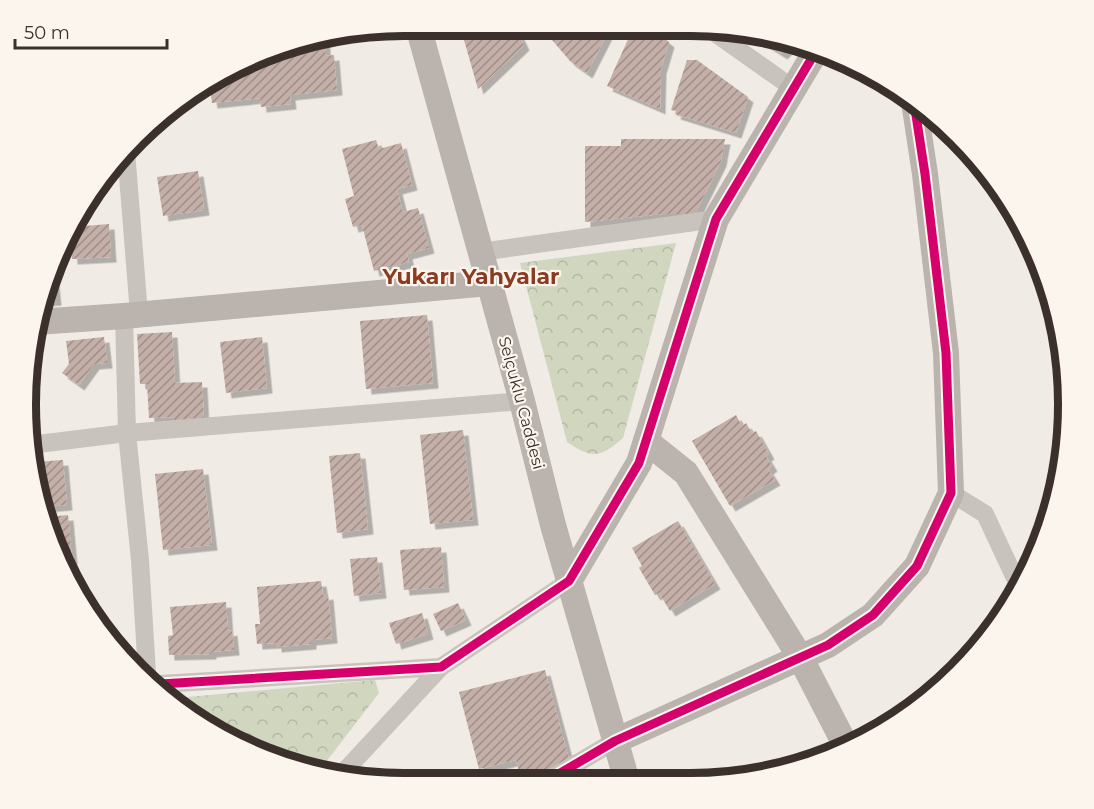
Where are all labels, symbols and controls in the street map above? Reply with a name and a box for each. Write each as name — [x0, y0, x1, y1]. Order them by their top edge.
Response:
scale bar — [15, 12, 166, 50]
text: 50 m — [24, 22, 70, 44]
district label: Yukarı Yahyalar — [381, 263, 560, 290]
street label: Selçuklu Caddesi — [495, 335, 548, 472]

